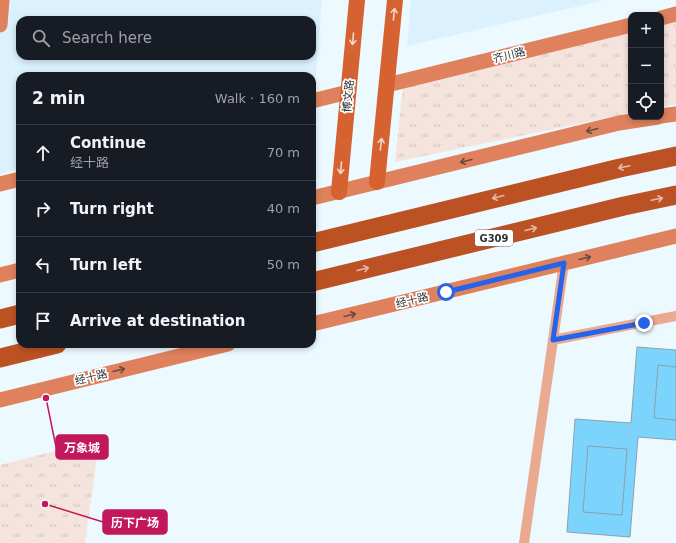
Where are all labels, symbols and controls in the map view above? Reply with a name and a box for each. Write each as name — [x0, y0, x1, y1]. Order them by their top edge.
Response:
one-way arrow — [390, 8, 398, 21]
map controls — [628, 12, 664, 120]
button: + — [628, 12, 664, 48]
search box — [16, 16, 316, 60]
icon: search — [30, 27, 52, 49]
text: Search here — [62, 29, 152, 47]
one-way arrow — [350, 32, 357, 45]
street label: 齐川路 — [492, 45, 527, 66]
button: − — [628, 48, 664, 84]
street label: 博文路 — [341, 79, 356, 113]
button: locate — [628, 84, 664, 120]
text: 2 min — [32, 88, 85, 108]
text: Walk · 160 m — [215, 91, 300, 106]
one-way arrow — [586, 126, 599, 134]
text: Continue — [70, 134, 146, 152]
one-way arrow — [377, 138, 385, 151]
icon: ahead — [32, 142, 54, 164]
text: 70 m — [267, 145, 300, 160]
text: 经十路 — [70, 155, 109, 170]
one-way arrow — [460, 157, 473, 165]
one-way arrow — [338, 161, 345, 174]
one-way arrow — [618, 163, 631, 171]
one-way arrow — [492, 194, 505, 202]
one-way arrow — [650, 194, 663, 202]
icon: right — [32, 198, 54, 220]
text: Turn right — [70, 200, 154, 218]
text: 40 m — [267, 201, 300, 216]
one-way arrow — [524, 224, 537, 232]
road number: G309 — [475, 230, 513, 246]
one-way arrow — [578, 253, 591, 261]
icon: left — [32, 254, 54, 276]
text: Turn left — [70, 256, 142, 274]
text: 50 m — [267, 257, 300, 272]
one-way arrow — [357, 265, 370, 273]
route start — [437, 283, 455, 301]
street label: 经十路 — [395, 290, 430, 311]
icon: arrive — [32, 310, 54, 332]
one-way arrow — [343, 310, 356, 318]
text: Arrive at destination — [70, 312, 245, 330]
route end — [635, 314, 653, 332]
one-way arrow — [113, 366, 126, 374]
street label: 经十路 — [74, 367, 109, 388]
callout: 万象城 — [56, 435, 108, 459]
text: 万象城 — [64, 441, 100, 455]
callout: 历下广场 — [103, 510, 167, 534]
text: 历下广场 — [111, 516, 159, 530]

